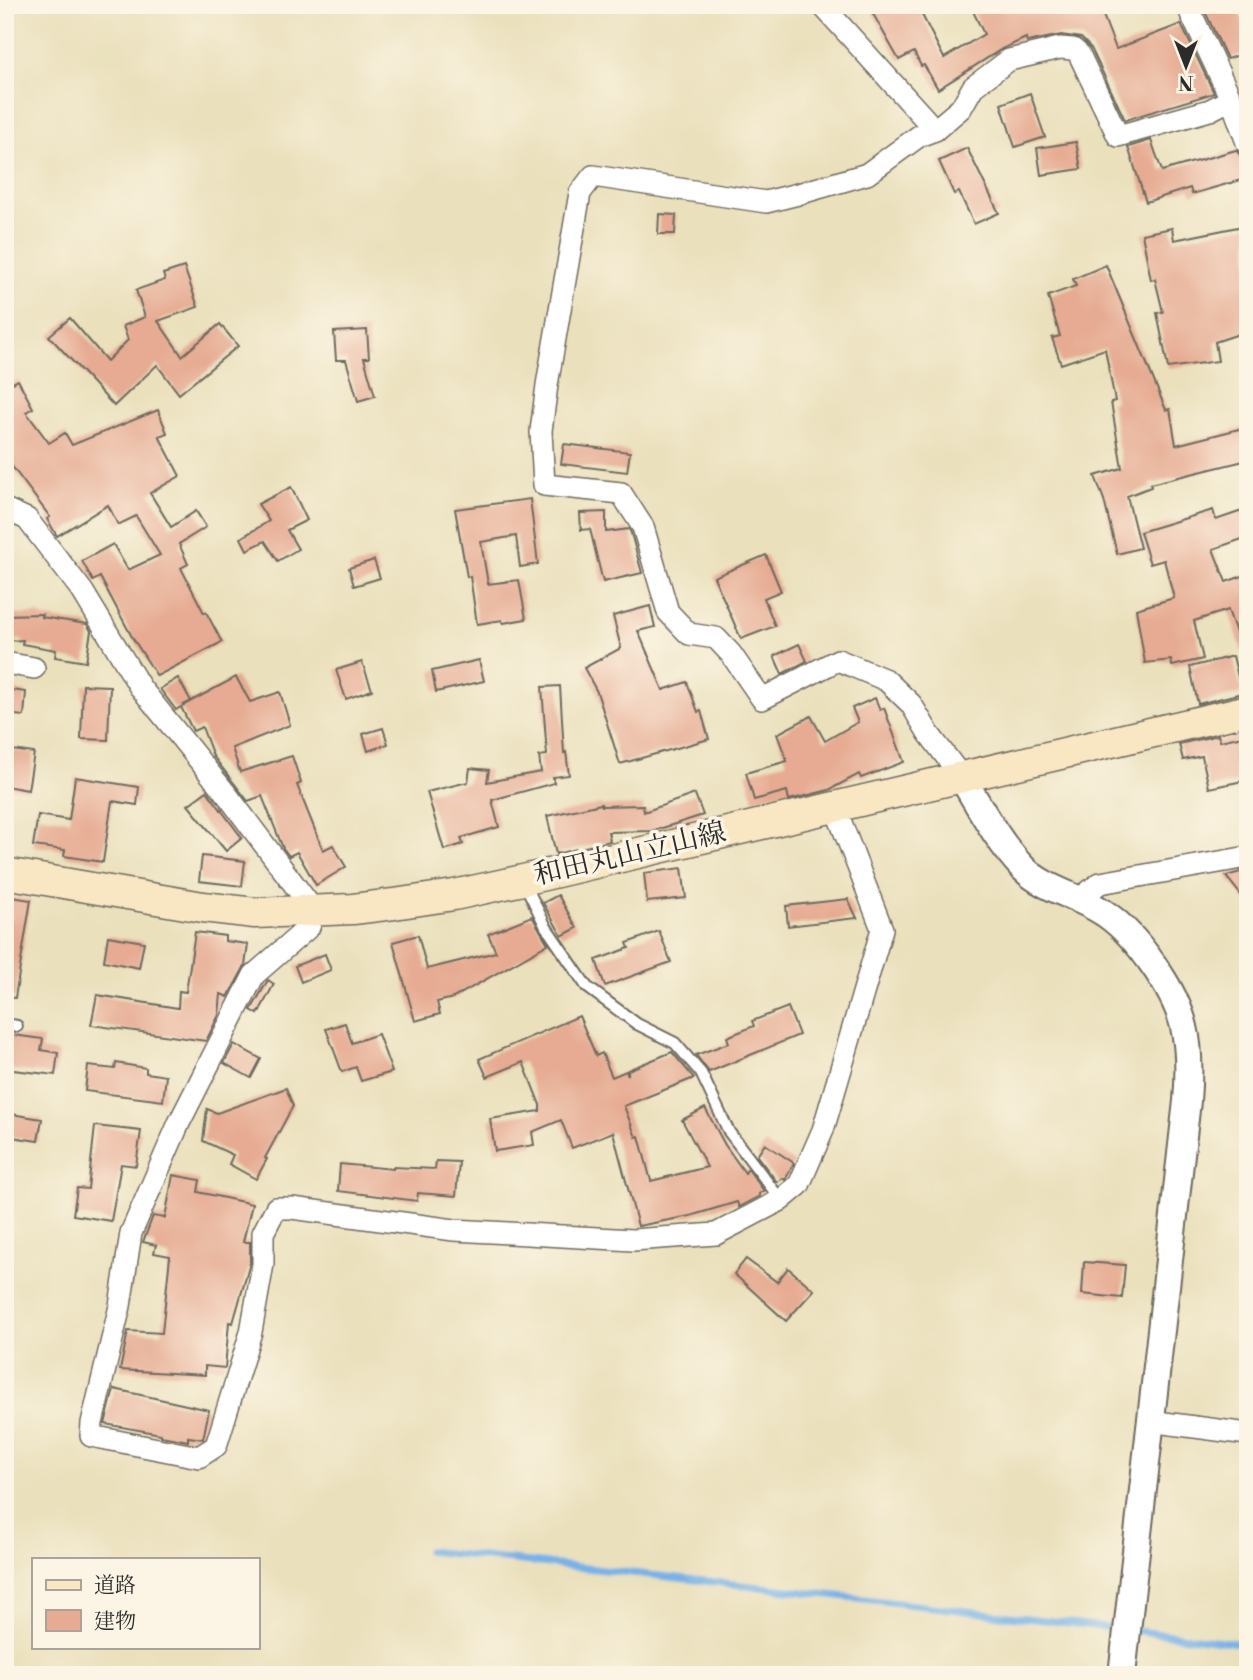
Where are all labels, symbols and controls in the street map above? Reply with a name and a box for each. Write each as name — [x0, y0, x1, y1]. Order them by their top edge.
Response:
north arrow — [1152, 32, 1222, 102]
text: N — [1178, 70, 1194, 94]
street label: 和田丸山立山線 — [531, 815, 729, 893]
legend — [32, 1558, 259, 1648]
text: 道路 — [94, 1573, 136, 1599]
text: 建物 — [94, 1609, 136, 1635]

